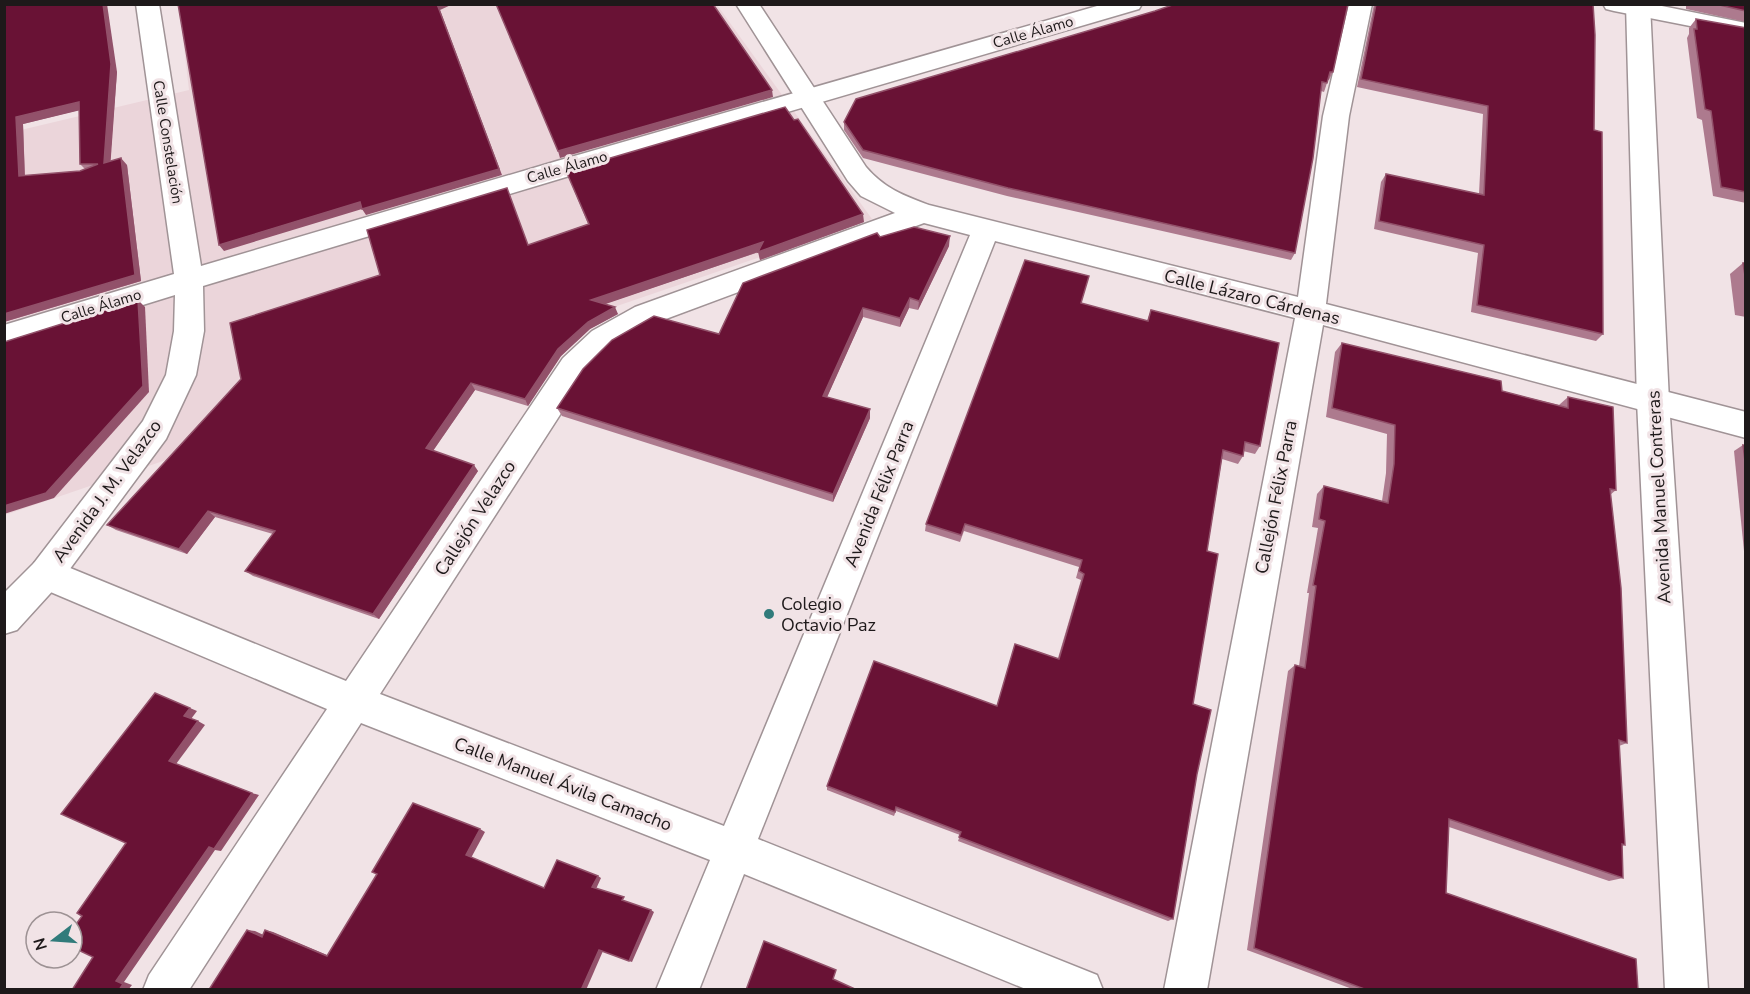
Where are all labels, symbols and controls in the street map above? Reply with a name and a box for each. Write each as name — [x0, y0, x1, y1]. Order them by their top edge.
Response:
street label: Calle Álamo — [990, 11, 1076, 53]
street label: Calle Constelación — [148, 79, 188, 205]
street label: Calle Álamo — [524, 146, 610, 188]
street label: Calle Lázaro Cárdenas — [1162, 264, 1342, 330]
street label: Calle Álamo — [58, 284, 144, 328]
street label: Avenida Manuel Contreras — [1641, 390, 1677, 604]
street label: Avenida J. M. Velazco — [47, 415, 167, 567]
street label: Avenida Félix Parra — [839, 417, 919, 571]
street label: Callejón Félix Parra — [1249, 418, 1303, 576]
street label: Callejón Velazco — [429, 456, 521, 580]
place label: Colegio Octavio Paz — [781, 592, 876, 637]
marker: Colegio Octavio Paz — [762, 607, 776, 621]
street label: Calle Manuel Ávila Camacho — [451, 731, 675, 837]
north arrow — [24, 910, 84, 970]
text: N — [28, 935, 53, 953]

